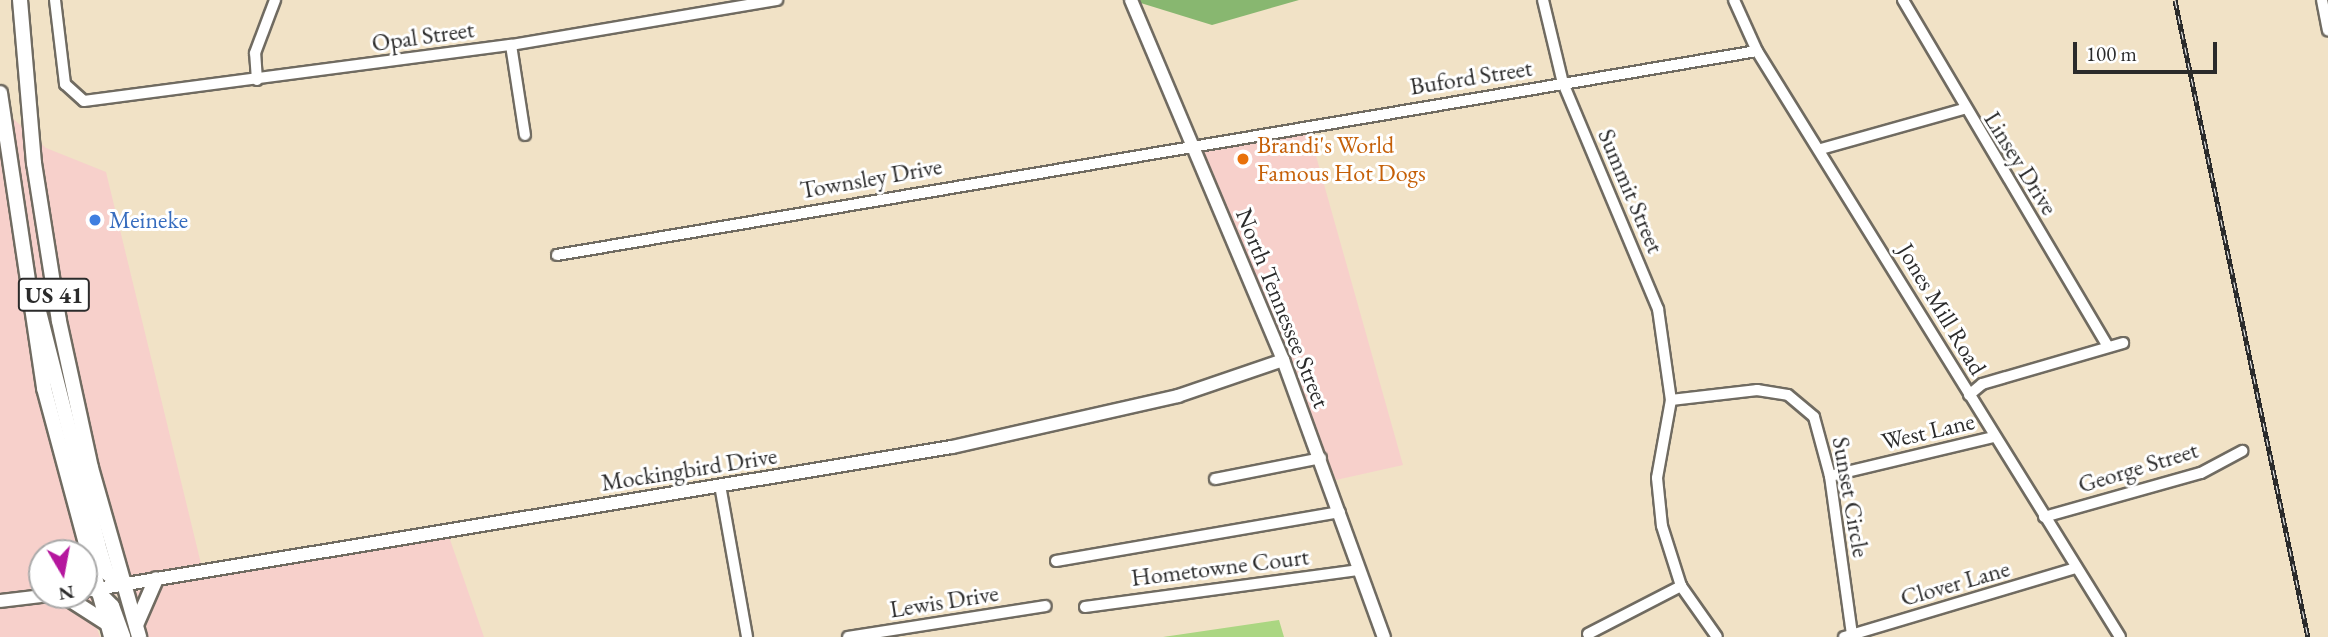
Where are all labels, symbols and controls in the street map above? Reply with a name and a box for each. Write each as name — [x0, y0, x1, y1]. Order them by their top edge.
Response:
street label: Opal Street — [370, 15, 476, 57]
scale bar — [2076, 28, 2220, 72]
text: 100 m — [2086, 40, 2137, 67]
street label: Buford Street — [1408, 53, 1534, 101]
street label: Linsey Drive — [1978, 106, 2064, 220]
street label: Summit Street — [1592, 125, 1670, 257]
place label: Brandi's World Famous Hot Dogs — [1257, 131, 1426, 187]
street label: Townsley Drive — [798, 151, 944, 205]
marker: Brandi's World Famous Hot Dogs — [1235, 151, 1251, 167]
street label: North Tennessee Street — [1230, 204, 1336, 412]
place label: Meineke — [109, 206, 188, 234]
marker: Meineke — [87, 212, 103, 228]
street label: Jones Mill Road — [1891, 238, 1993, 380]
road number: US 41 — [17, 276, 91, 314]
street label: West Lane — [1879, 406, 1977, 456]
street label: Sunset Circle — [1826, 435, 1876, 559]
street label: George Street — [2075, 435, 2201, 499]
street label: Mockingbird Drive — [599, 441, 779, 497]
north arrow — [28, 539, 98, 609]
street label: Hometowne Court — [1130, 542, 1310, 592]
street label: Clover Lane — [1897, 554, 2013, 612]
street label: Lewis Drive — [888, 578, 1000, 624]
text: N — [57, 580, 76, 607]

